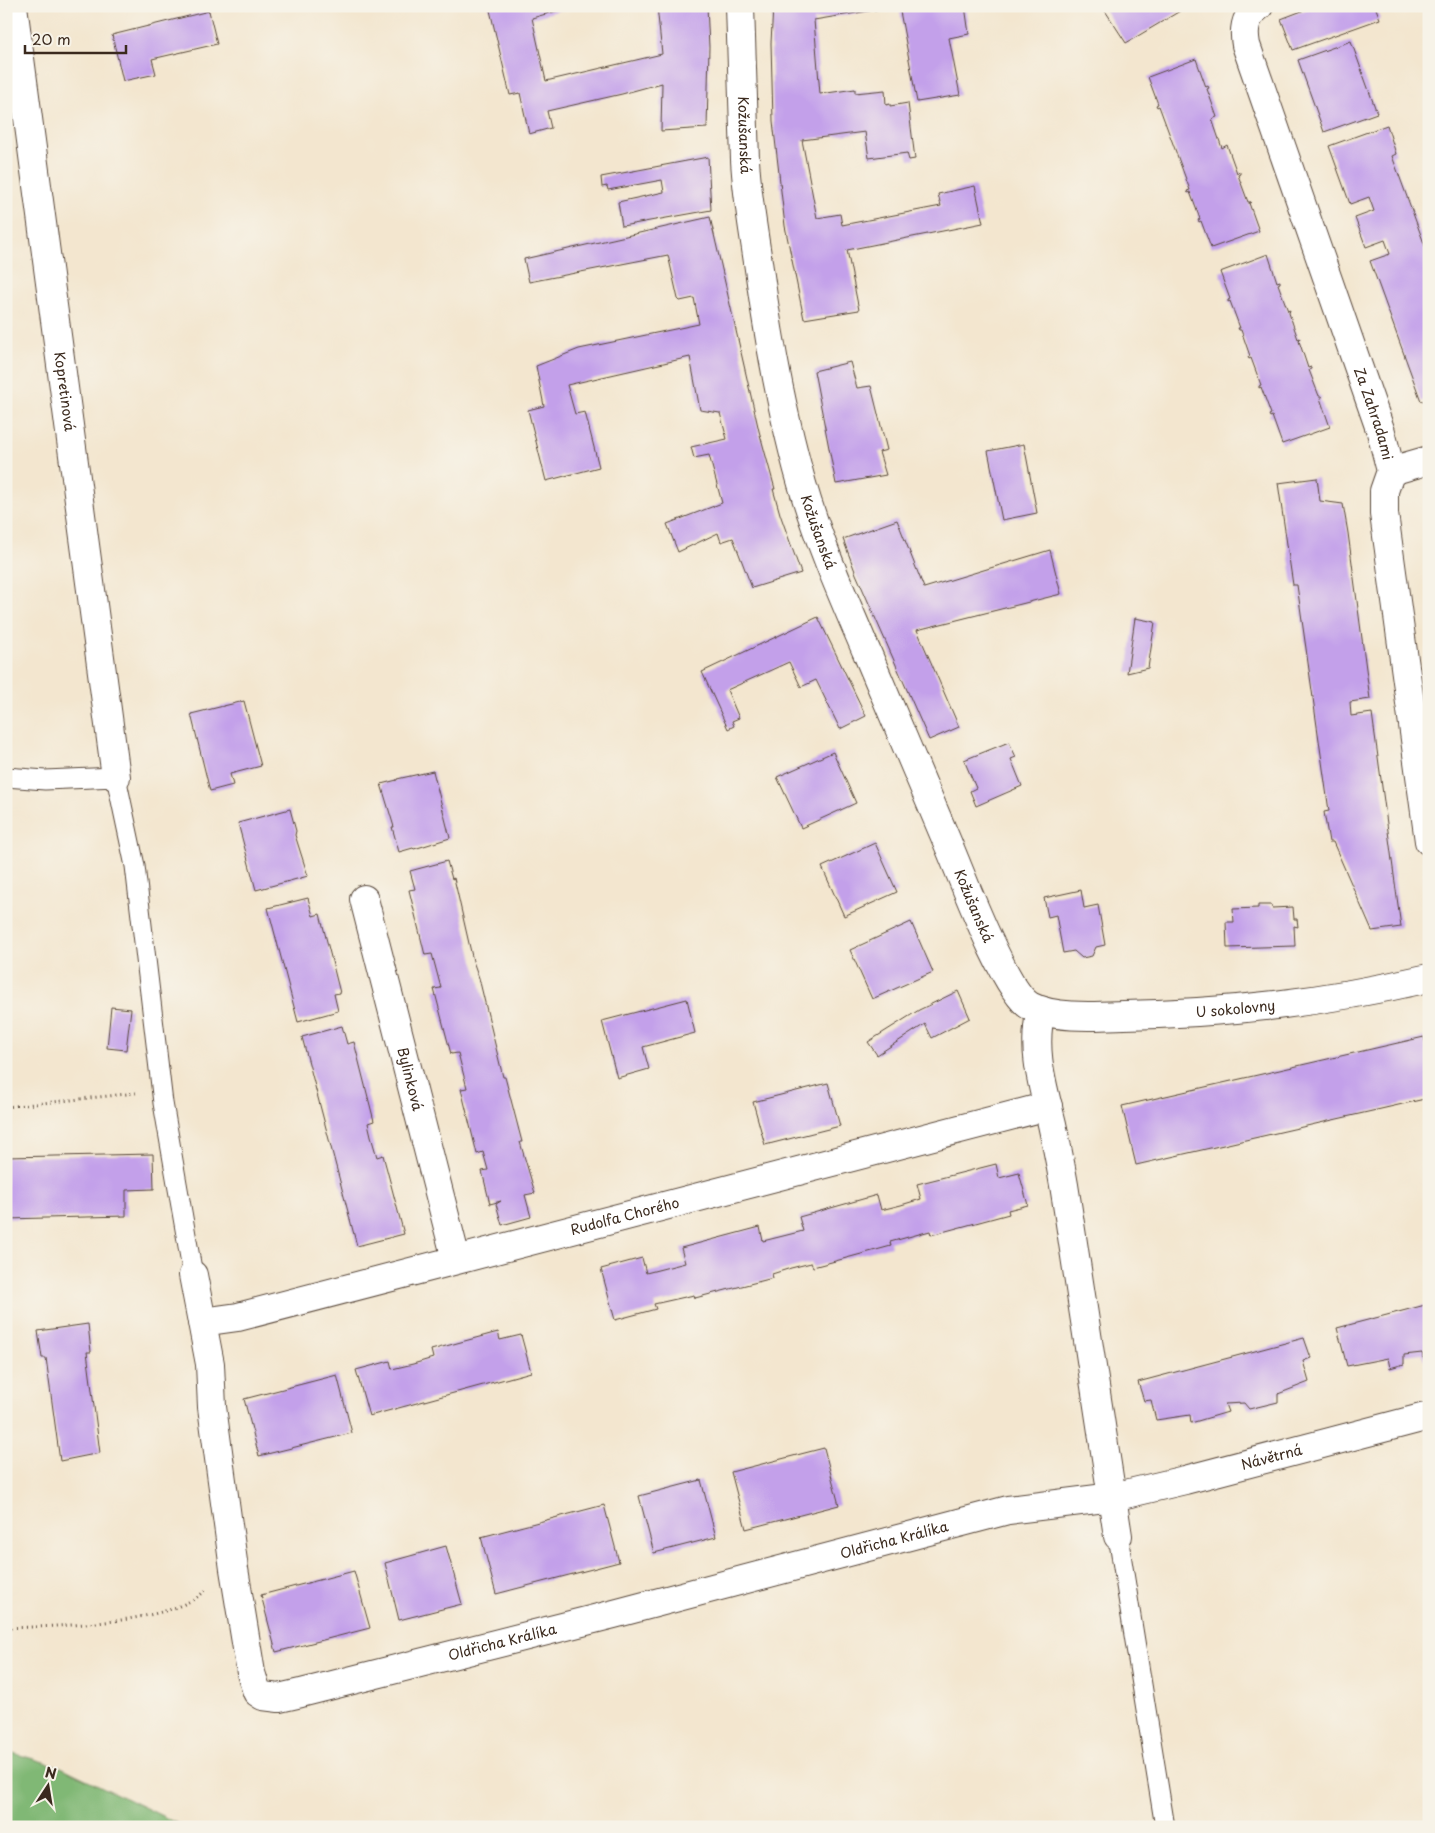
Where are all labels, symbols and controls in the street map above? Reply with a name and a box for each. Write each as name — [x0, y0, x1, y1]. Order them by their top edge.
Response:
scale bar — [25, 22, 126, 54]
text: 20 m — [32, 27, 71, 50]
street label: Kožušanská — [733, 96, 757, 175]
street label: Kopretinová — [49, 350, 81, 433]
street label: Za Zahradami — [1349, 364, 1399, 462]
street label: Kožušanská — [796, 492, 842, 572]
street label: Kožušanská — [949, 866, 999, 946]
street label: U sokolovny — [1195, 994, 1276, 1022]
street label: Bylinková — [392, 1045, 429, 1113]
street label: Rudolfa Chorého — [568, 1192, 681, 1240]
street label: Návětrná — [1239, 1439, 1305, 1475]
street label: Oldřicha Králíka — [838, 1515, 951, 1564]
street label: Oldřicha Králíka — [446, 1618, 559, 1665]
north arrow — [22, 1760, 72, 1810]
text: N — [43, 1761, 58, 1784]

